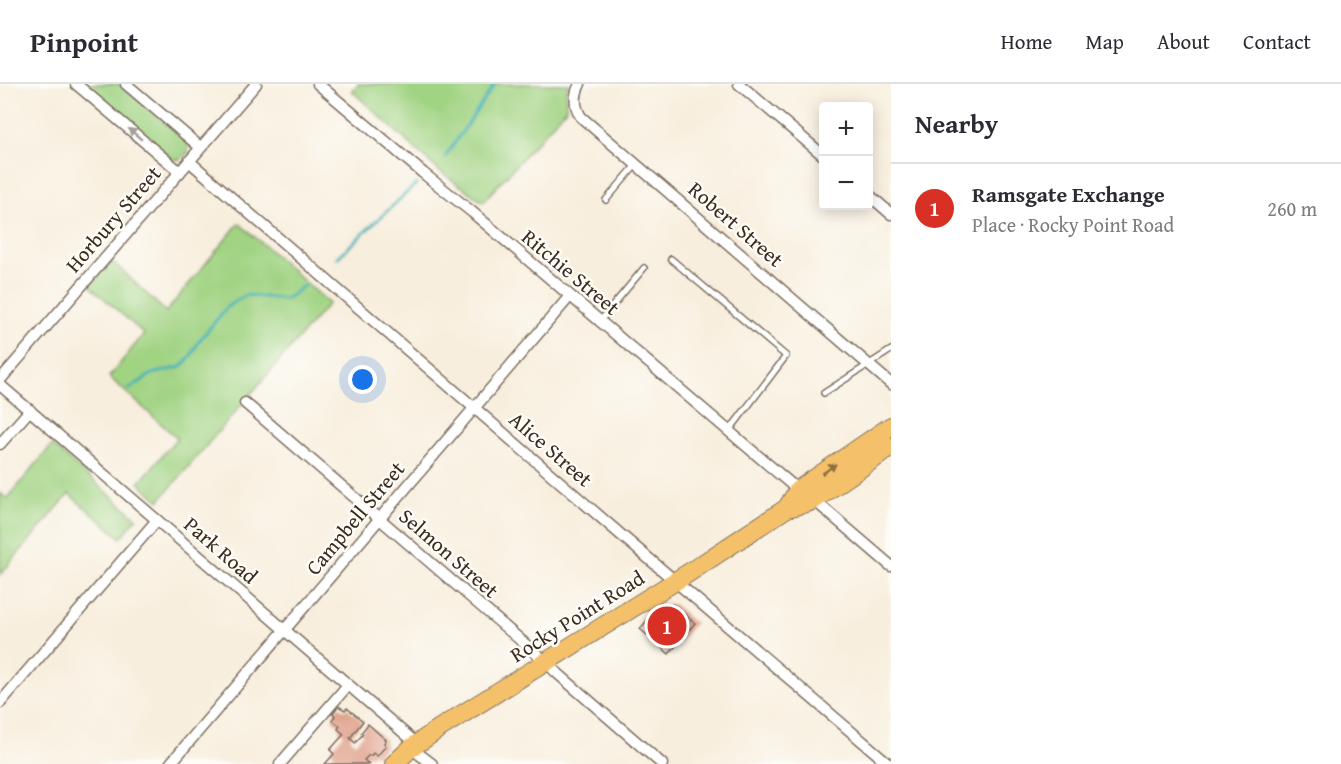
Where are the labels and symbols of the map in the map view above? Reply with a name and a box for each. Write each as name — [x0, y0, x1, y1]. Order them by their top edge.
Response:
one-way arrow — [128, 128, 143, 141]
street label: Horbury Street — [58, 158, 169, 279]
street label: Robert Street — [682, 174, 791, 275]
street label: Ritchie Street — [515, 222, 627, 323]
your location — [348, 365, 377, 394]
street label: Alice Street — [503, 404, 600, 494]
street label: Campbell Street — [298, 454, 412, 582]
one-way arrow — [821, 464, 837, 475]
street label: Selmon Street — [392, 501, 506, 606]
street label: Park Road — [177, 509, 265, 591]
street label: Rocky Point Road — [504, 562, 651, 670]
pin: 1 — [648, 604, 686, 648]

